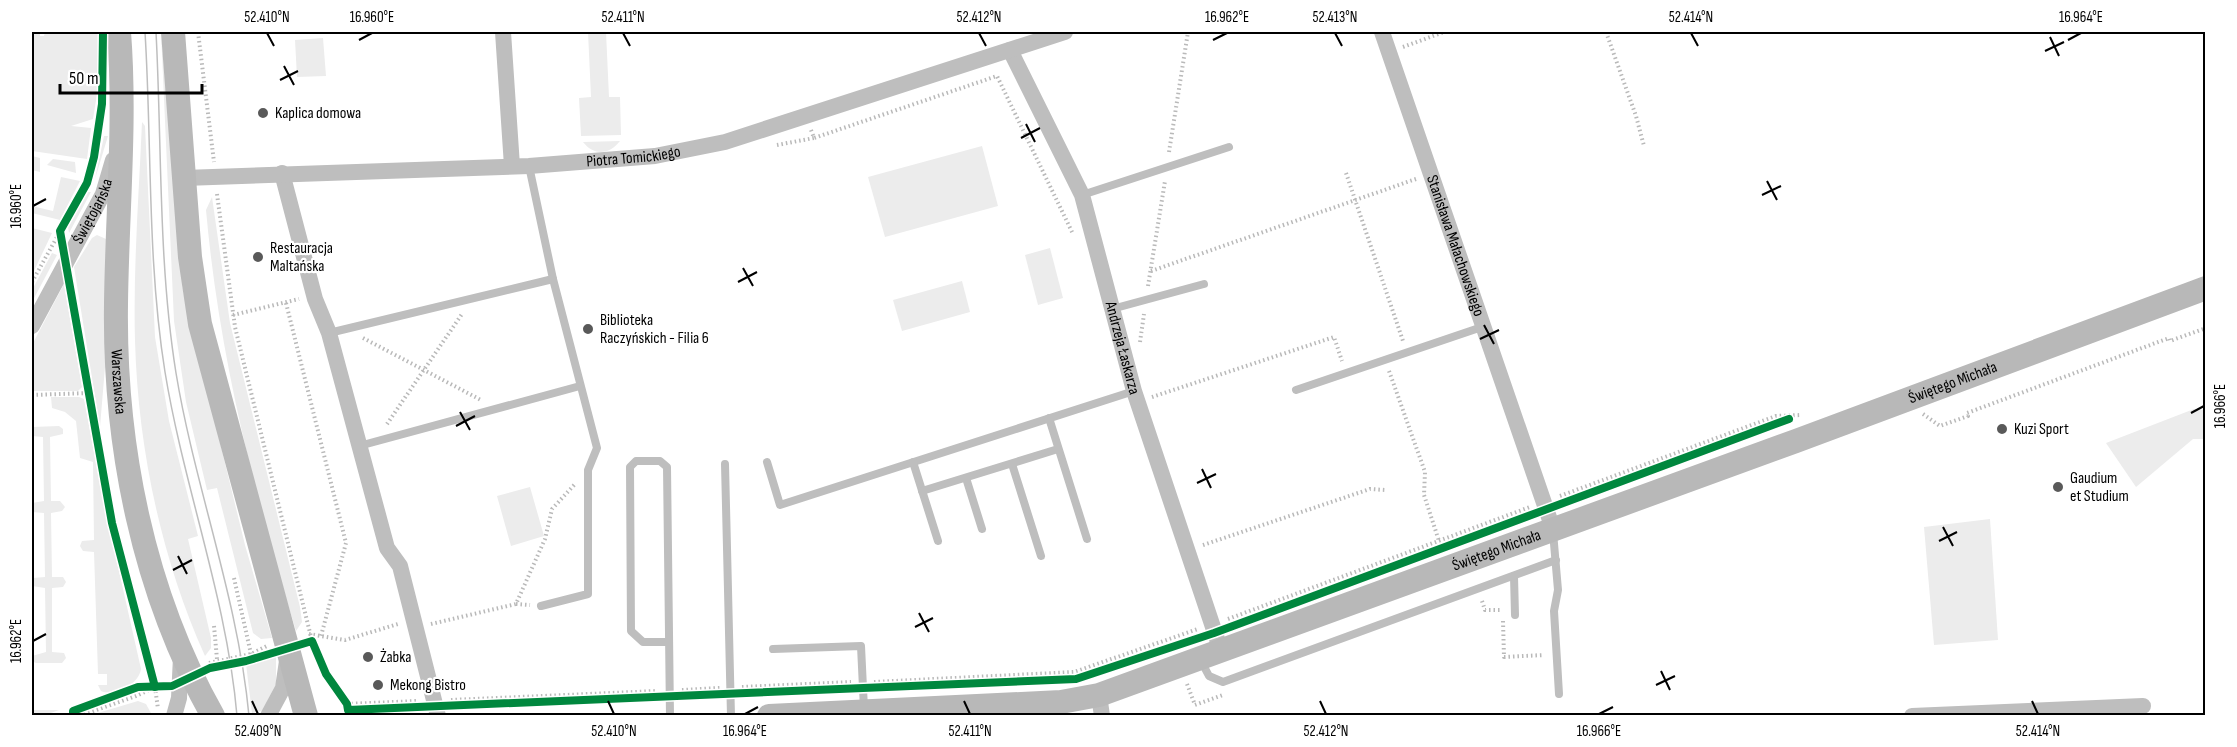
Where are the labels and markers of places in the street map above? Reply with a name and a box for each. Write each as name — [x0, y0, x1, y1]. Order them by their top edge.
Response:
place label: Kaplica domowa — [275, 104, 361, 123]
marker: Kaplica domowa — [256, 106, 270, 120]
place label: Restauracja Maltańska — [270, 239, 333, 276]
marker: Restauracja Maltańska — [251, 250, 265, 264]
place label: Biblioteka Raczyńskich - Filia 6 — [600, 311, 709, 348]
marker: Biblioteka Raczyńskich - Filia 6 — [581, 322, 595, 336]
place label: Kuzi Sport — [2014, 420, 2069, 439]
marker: Kuzi Sport — [1995, 422, 2009, 436]
place label: Gaudium et Studium — [2070, 469, 2129, 506]
marker: Gaudium et Studium — [2051, 480, 2065, 494]
place label: Żabka — [380, 648, 412, 667]
marker: Żabka — [361, 650, 375, 664]
place label: Mekong Bistro — [390, 676, 466, 695]
marker: Mekong Bistro — [371, 678, 385, 692]

